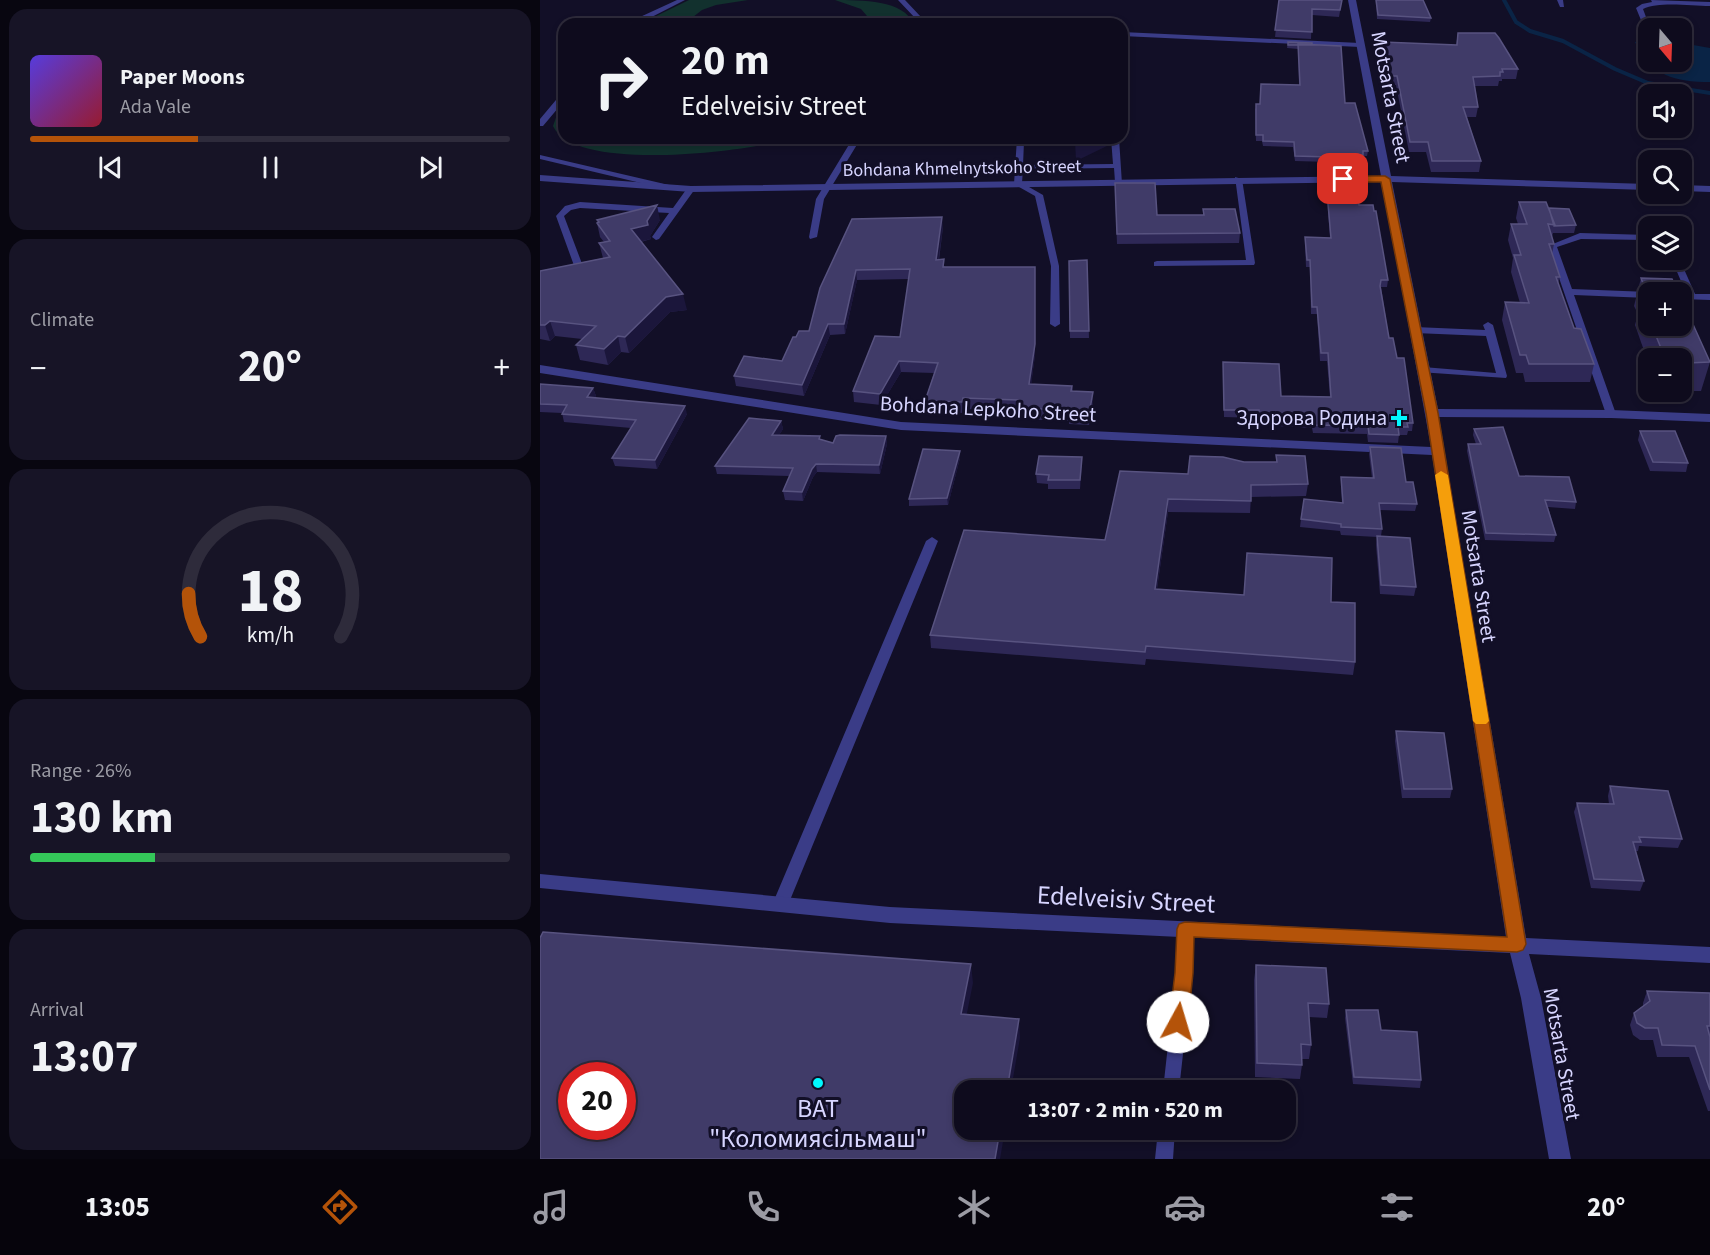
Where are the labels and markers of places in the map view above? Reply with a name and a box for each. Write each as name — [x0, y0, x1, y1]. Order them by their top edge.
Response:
pin — [1317, 153, 1368, 204]
place label: Здорова Родина — [1236, 403, 1387, 433]
marker: Здорова Родина — [1392, 411, 1406, 425]
marker: ВАТ "Коломиясільмаш" — [811, 1076, 825, 1090]
place label: ВАТ "Коломиясільмаш" — [709, 1090, 927, 1157]

